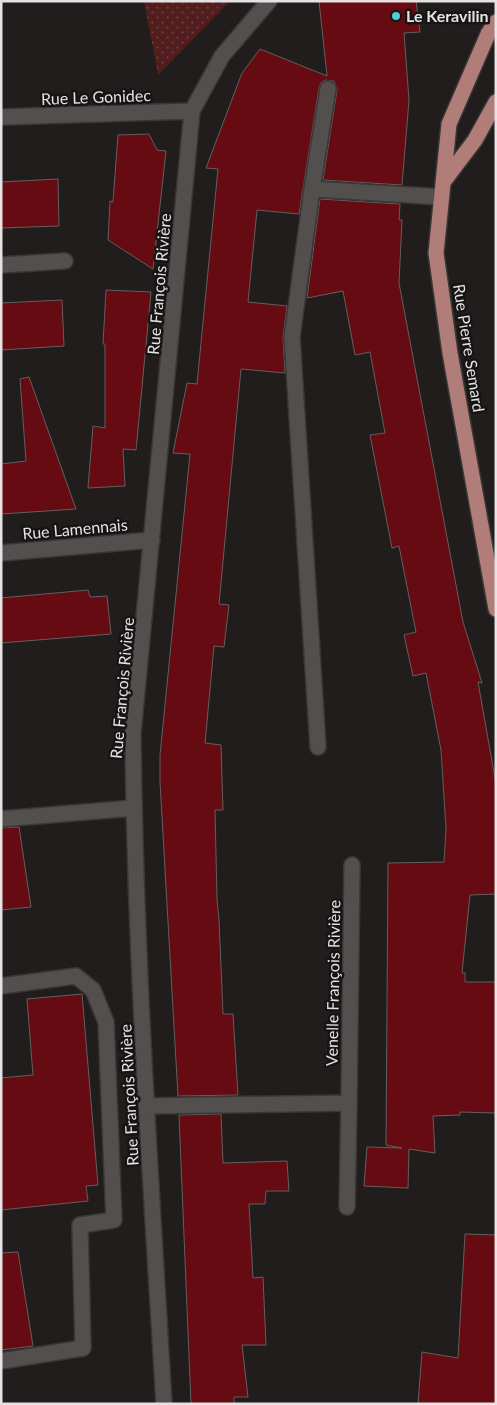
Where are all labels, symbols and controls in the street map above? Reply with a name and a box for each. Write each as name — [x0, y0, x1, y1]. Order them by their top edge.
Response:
place label: Le Keravilin — [406, 6, 489, 25]
marker: Le Keravilin — [390, 10, 402, 22]
street label: Rue Le Gonidec — [41, 85, 152, 108]
street label: Rue François Rivière — [143, 213, 174, 355]
street label: Rue Pierre Semard — [450, 282, 489, 413]
street label: Rue Lamennais — [22, 514, 128, 543]
street label: Rue François Rivière — [106, 617, 137, 759]
street label: Venelle François Rivière — [322, 900, 343, 1066]
street label: Rue François Rivière — [115, 1024, 142, 1166]

